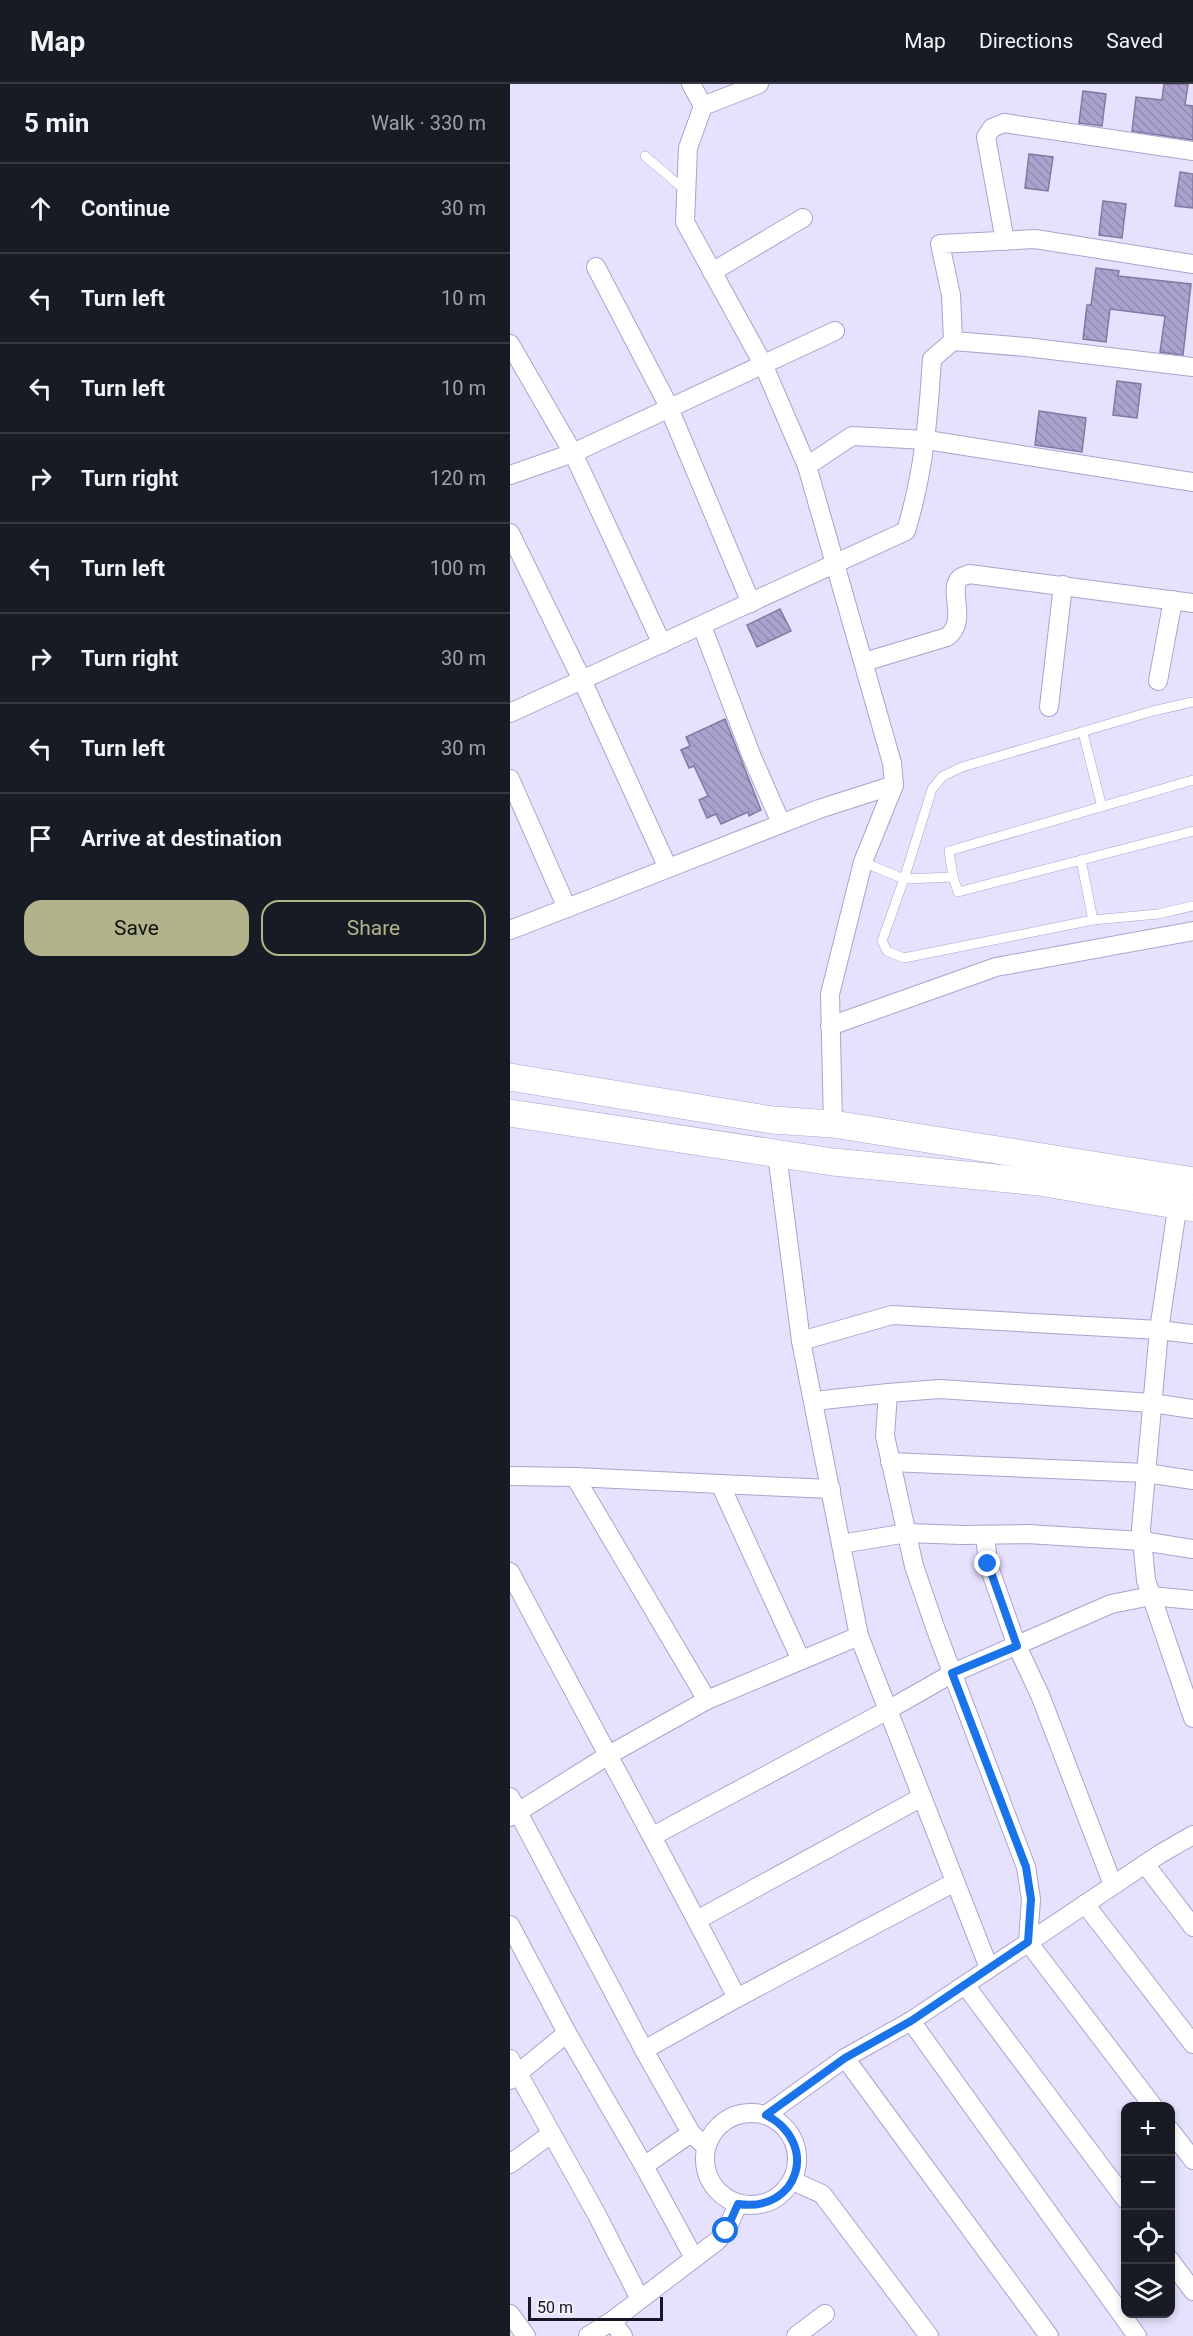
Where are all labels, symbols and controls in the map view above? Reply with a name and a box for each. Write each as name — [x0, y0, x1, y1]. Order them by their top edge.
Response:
text: Map — [30, 25, 85, 58]
text: Map — [904, 29, 946, 53]
text: Directions — [979, 29, 1073, 53]
text: Saved — [1106, 29, 1163, 53]
text: 5 min — [24, 108, 89, 138]
text: Walk · 330 m — [371, 111, 486, 135]
icon: ahead — [24, 192, 57, 225]
text: Continue — [81, 196, 170, 221]
text: 30 m — [441, 196, 486, 220]
icon: left — [24, 282, 57, 315]
text: Turn left — [81, 286, 165, 311]
text: 10 m — [441, 286, 486, 310]
icon: left — [24, 372, 57, 405]
text: Turn left — [81, 376, 165, 401]
text: 10 m — [441, 376, 486, 400]
icon: right — [24, 462, 57, 495]
text: Turn right — [81, 466, 178, 491]
text: 120 m — [430, 466, 486, 490]
icon: left — [24, 552, 57, 585]
text: Turn left — [81, 556, 165, 581]
text: 100 m — [430, 556, 486, 580]
icon: right — [24, 642, 57, 675]
text: Turn right — [81, 646, 178, 671]
text: 30 m — [441, 646, 486, 670]
icon: left — [24, 732, 57, 765]
text: Turn left — [81, 736, 165, 761]
text: 30 m — [441, 736, 486, 760]
icon: arrive — [24, 822, 57, 855]
text: Arrive at destination — [81, 826, 282, 851]
button: Save — [24, 900, 249, 956]
button: Share — [261, 900, 486, 956]
route end — [974, 1550, 1000, 1576]
map controls — [1121, 2102, 1175, 2318]
button: + — [1121, 2102, 1175, 2156]
button: − — [1121, 2156, 1175, 2210]
button: locate — [1121, 2210, 1175, 2264]
route start — [712, 2217, 738, 2243]
button: layers — [1121, 2264, 1175, 2318]
scale bar — [528, 2294, 663, 2322]
text: 50 m — [537, 2298, 573, 2317]

